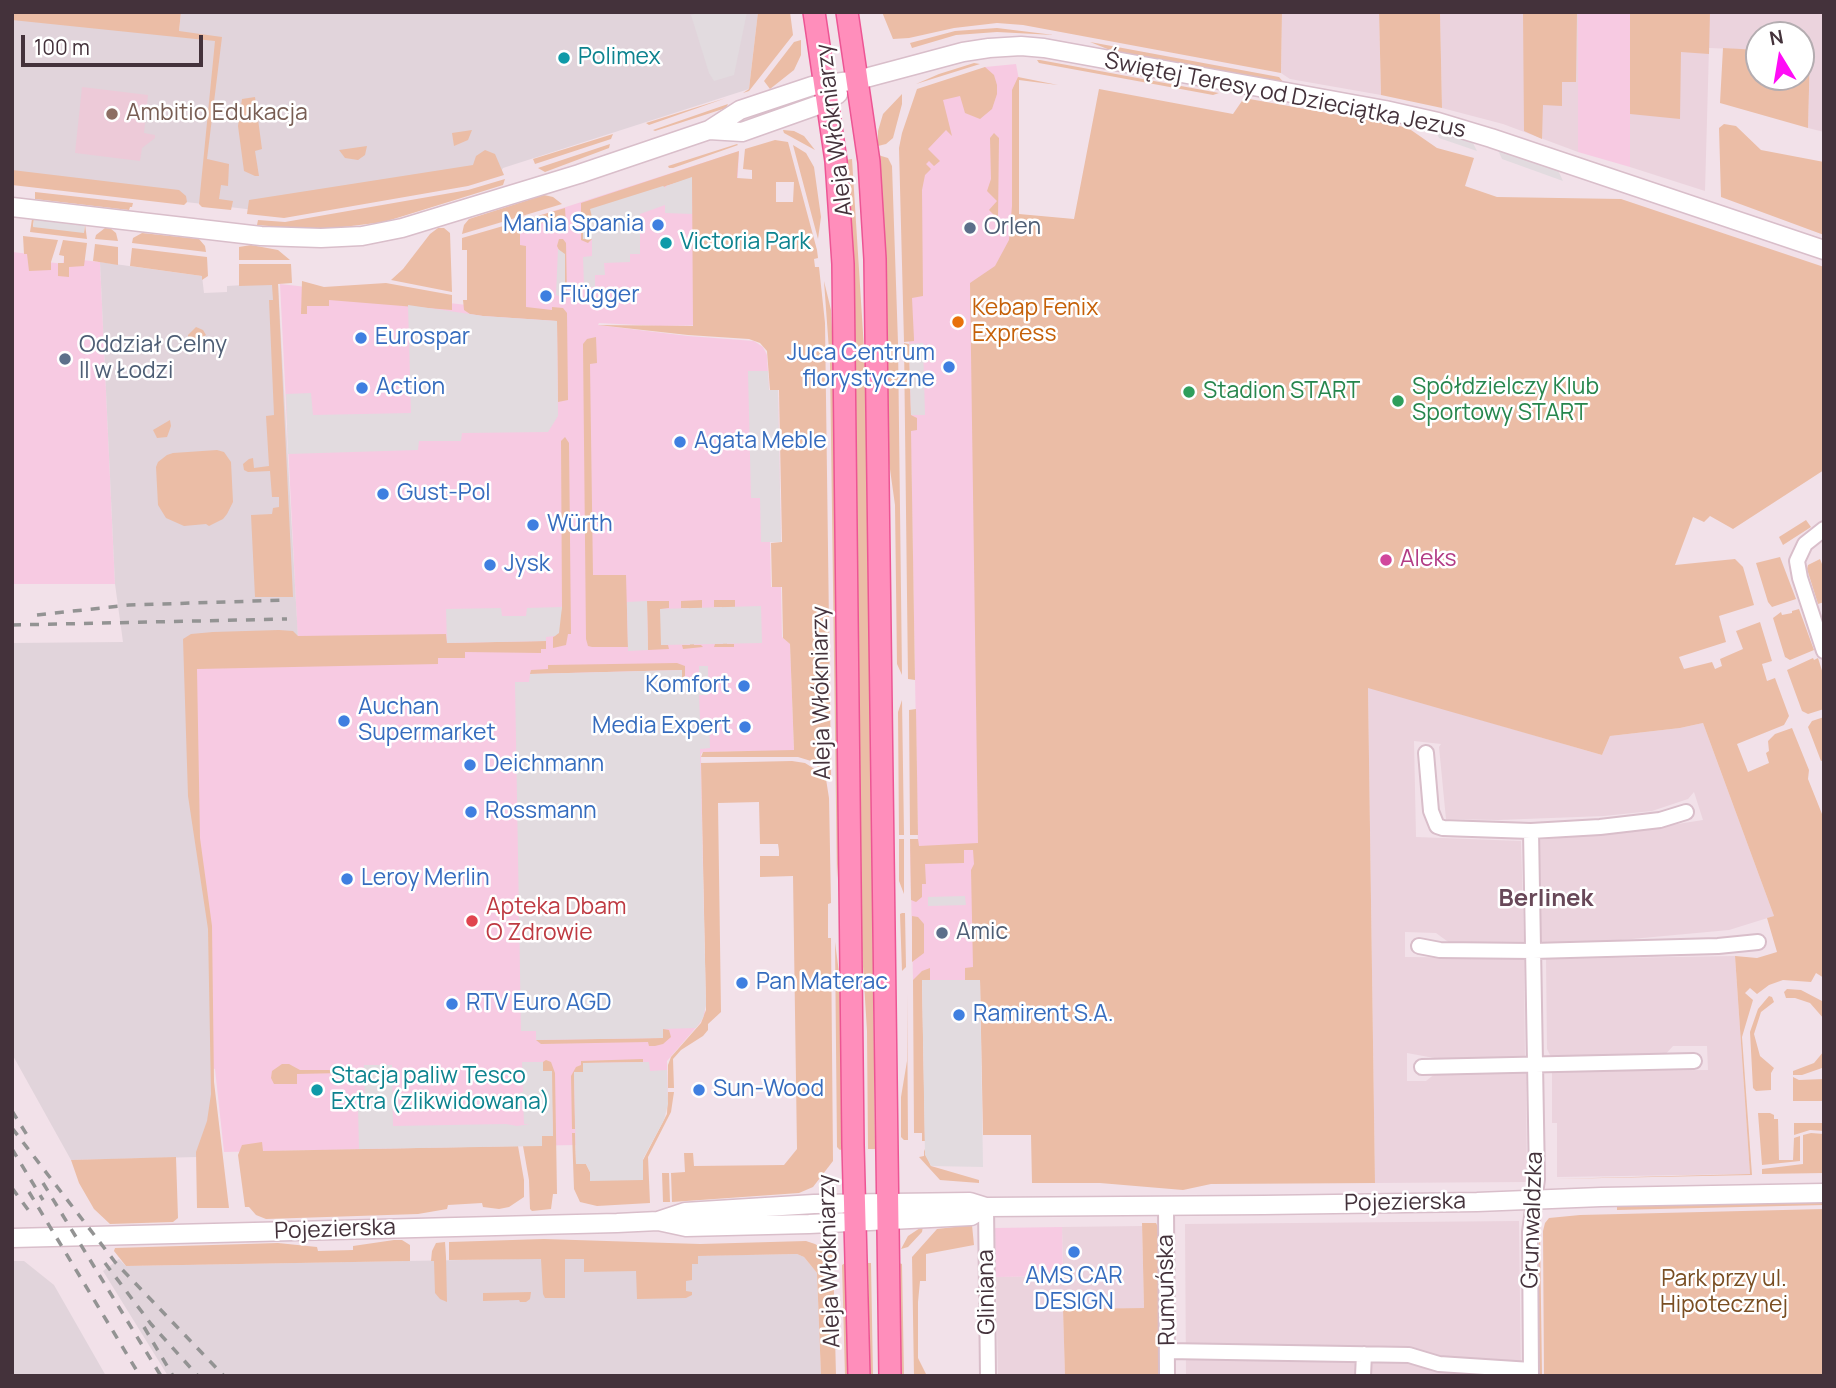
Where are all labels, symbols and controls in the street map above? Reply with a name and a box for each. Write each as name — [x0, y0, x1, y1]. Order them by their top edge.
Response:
scale bar — [24, 21, 206, 65]
north arrow — [1745, 21, 1815, 91]
text: N — [1767, 23, 1786, 51]
text: 100 m — [34, 33, 90, 61]
street label: Aleja Włókniarzy — [811, 42, 859, 218]
place label: Polimex — [578, 44, 661, 72]
street label: Świętej Teresy od Dzieciątka Jezus — [1102, 47, 1468, 145]
marker: Polimex — [556, 50, 572, 66]
place label: Ambitio Edukacja — [126, 100, 308, 128]
marker: Ambitio Edukacja — [104, 106, 120, 122]
place label: Mania Spania — [503, 211, 644, 239]
place label: Orlen — [984, 214, 1041, 242]
marker: Mania Spania — [650, 217, 666, 233]
marker: Orlen — [962, 220, 978, 236]
place label: Victoria Park — [680, 229, 811, 257]
marker: Victoria Park — [658, 235, 674, 251]
place label: Flügger — [560, 282, 640, 310]
marker: Flügger — [538, 288, 554, 304]
place label: Kebap Fenix Express — [972, 295, 1098, 349]
marker: Kebap Fenix Express — [950, 314, 966, 330]
place label: Eurospar — [375, 324, 470, 352]
marker: Eurospar — [353, 330, 369, 346]
place label: Oddział Celny II w Łodzi — [79, 332, 227, 386]
place label: Juca Centrum florystyczne — [787, 340, 935, 394]
marker: Oddział Celny II w Łodzi — [57, 351, 73, 367]
marker: Juca Centrum florystyczne — [941, 359, 957, 375]
place label: Action — [376, 374, 445, 402]
place label: Spółdzielczy Klub Sportowy START — [1412, 374, 1599, 428]
place label: Stadion START — [1203, 378, 1360, 406]
marker: Action — [354, 380, 370, 396]
marker: Stadion START — [1181, 384, 1197, 400]
marker: Spółdzielczy Klub Sportowy START — [1390, 393, 1406, 409]
place label: Agata Meble — [694, 428, 827, 456]
marker: Agata Meble — [672, 434, 688, 450]
place label: Gust-Pol — [397, 480, 491, 508]
marker: Gust-Pol — [375, 486, 391, 502]
place label: Würth — [547, 511, 613, 539]
marker: Würth — [525, 517, 541, 533]
place label: Aleks — [1400, 546, 1457, 574]
place label: Jysk — [504, 551, 550, 579]
marker: Aleks — [1378, 552, 1394, 568]
marker: Jysk — [482, 557, 498, 573]
street label: Aleja Włókniarzy — [807, 606, 837, 780]
place label: Komfort — [645, 672, 730, 700]
marker: Komfort — [736, 678, 752, 694]
place label: Auchan Supermarket — [358, 694, 496, 748]
marker: Auchan Supermarket — [336, 713, 352, 729]
place label: Media Expert — [592, 713, 731, 741]
marker: Media Expert — [737, 719, 753, 735]
place label: Deichmann — [484, 751, 604, 779]
marker: Deichmann — [462, 757, 478, 773]
place label: Rossmann — [485, 798, 597, 826]
marker: Rossmann — [463, 804, 479, 820]
place label: Leroy Merlin — [361, 865, 490, 893]
marker: Leroy Merlin — [339, 871, 355, 887]
district label: Berlinek — [1499, 885, 1593, 913]
place label: Apteka Dbam O Zdrowie — [486, 894, 627, 948]
marker: Apteka Dbam O Zdrowie — [464, 913, 480, 929]
place label: Amic — [956, 919, 1008, 947]
marker: Amic — [934, 925, 950, 941]
place label: Pan Materac — [756, 969, 888, 997]
marker: Pan Materac — [734, 975, 750, 991]
place label: RTV Euro AGD — [466, 990, 612, 1018]
marker: RTV Euro AGD — [444, 996, 460, 1012]
place label: Ramirent S.A. — [973, 1001, 1114, 1029]
marker: Ramirent S.A. — [951, 1007, 967, 1023]
place label: Stacja paliw Tesco Extra (zlikwidowana) — [331, 1063, 550, 1117]
place label: Sun-Wood — [713, 1076, 824, 1104]
marker: Stacja paliw Tesco Extra (zlikwidowana) — [309, 1082, 325, 1098]
marker: Sun-Wood — [691, 1082, 707, 1098]
street label: Grunwaldzka — [1517, 1151, 1549, 1289]
street label: Aleja Włókniarzy — [813, 1174, 847, 1348]
street label: Pojezierska — [1344, 1188, 1466, 1218]
street label: Pojezierska — [274, 1214, 396, 1246]
street label: Rumuńska — [1152, 1234, 1182, 1346]
marker: AMS CAR DESIGN — [1066, 1244, 1082, 1260]
street label: Gliniana — [972, 1249, 1002, 1335]
place label: AMS CAR DESIGN — [1025, 1263, 1123, 1317]
park label: Park przy ul. Hipotecznej — [1660, 1266, 1788, 1320]

